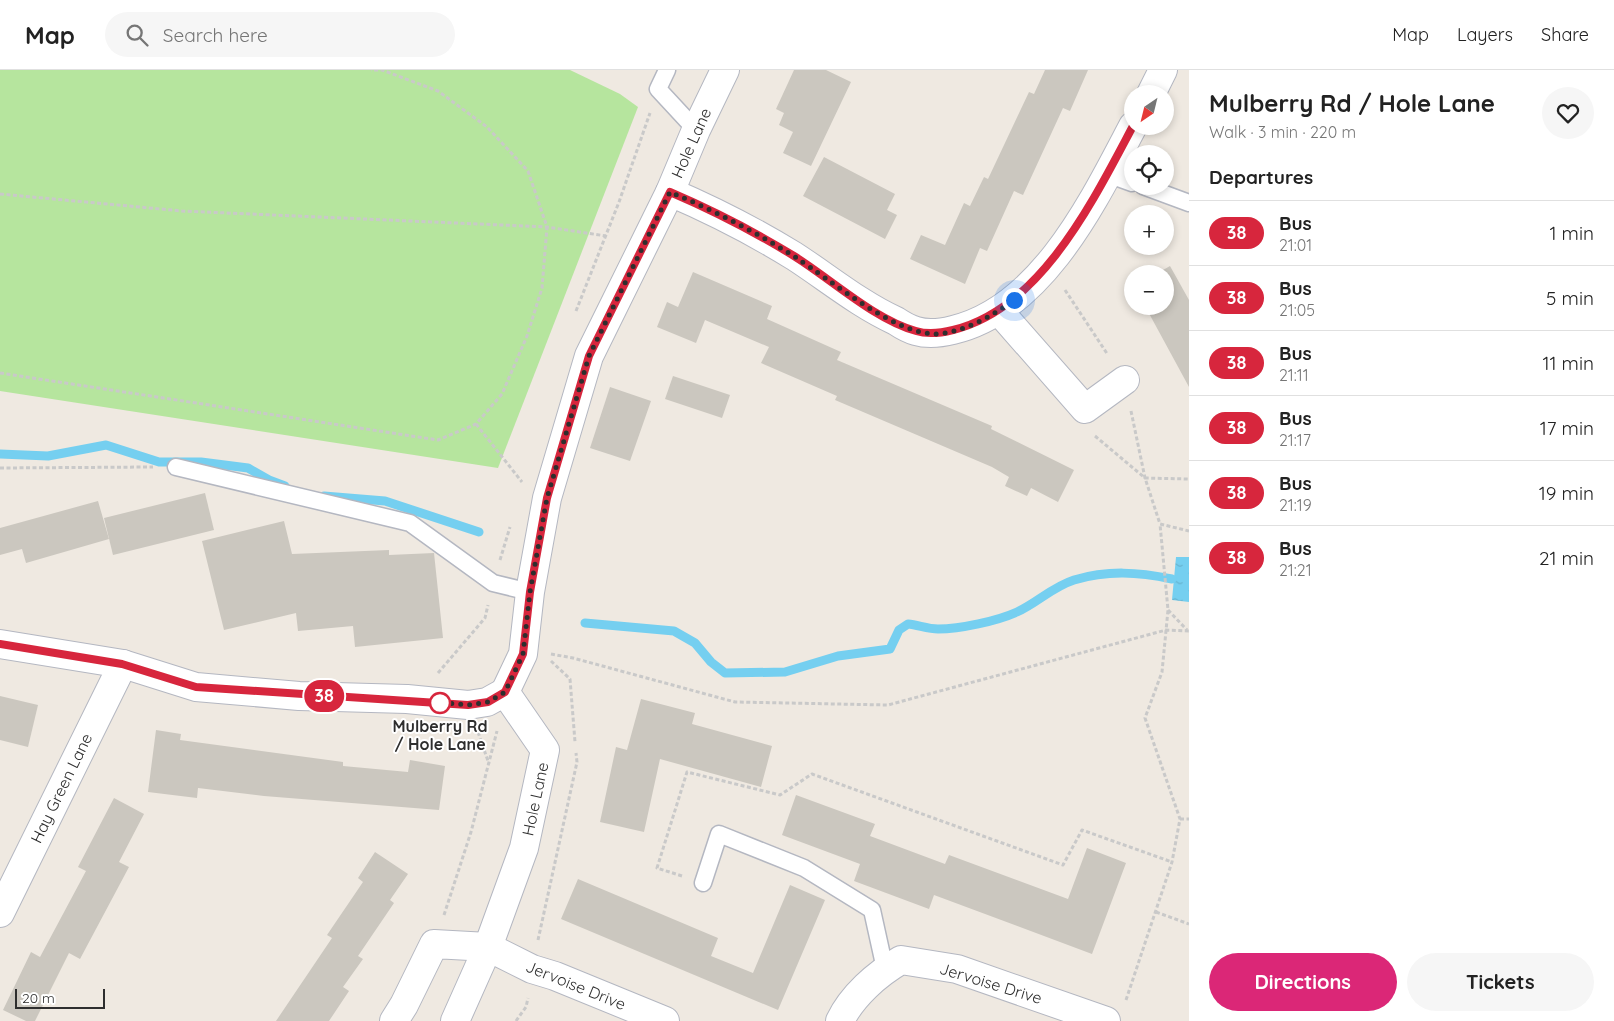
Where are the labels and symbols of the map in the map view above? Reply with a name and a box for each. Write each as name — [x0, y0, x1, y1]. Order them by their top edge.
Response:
north arrow — [1124, 85, 1174, 135]
street label: Hole Lane — [667, 105, 715, 181]
your location — [1002, 288, 1027, 313]
line badge: 38 — [302, 680, 346, 712]
marker: Mulberry Rd / Hole Lane — [429, 692, 451, 714]
place label: Mulberry Rd / Hole Lane — [392, 716, 488, 754]
street label: Hay Green Lane — [26, 730, 96, 846]
street label: Hole Lane — [517, 760, 553, 838]
street label: Jervoise Drive — [523, 956, 629, 1014]
street label: Jervoise Drive — [937, 958, 1045, 1008]
scale bar — [15, 986, 105, 1009]

